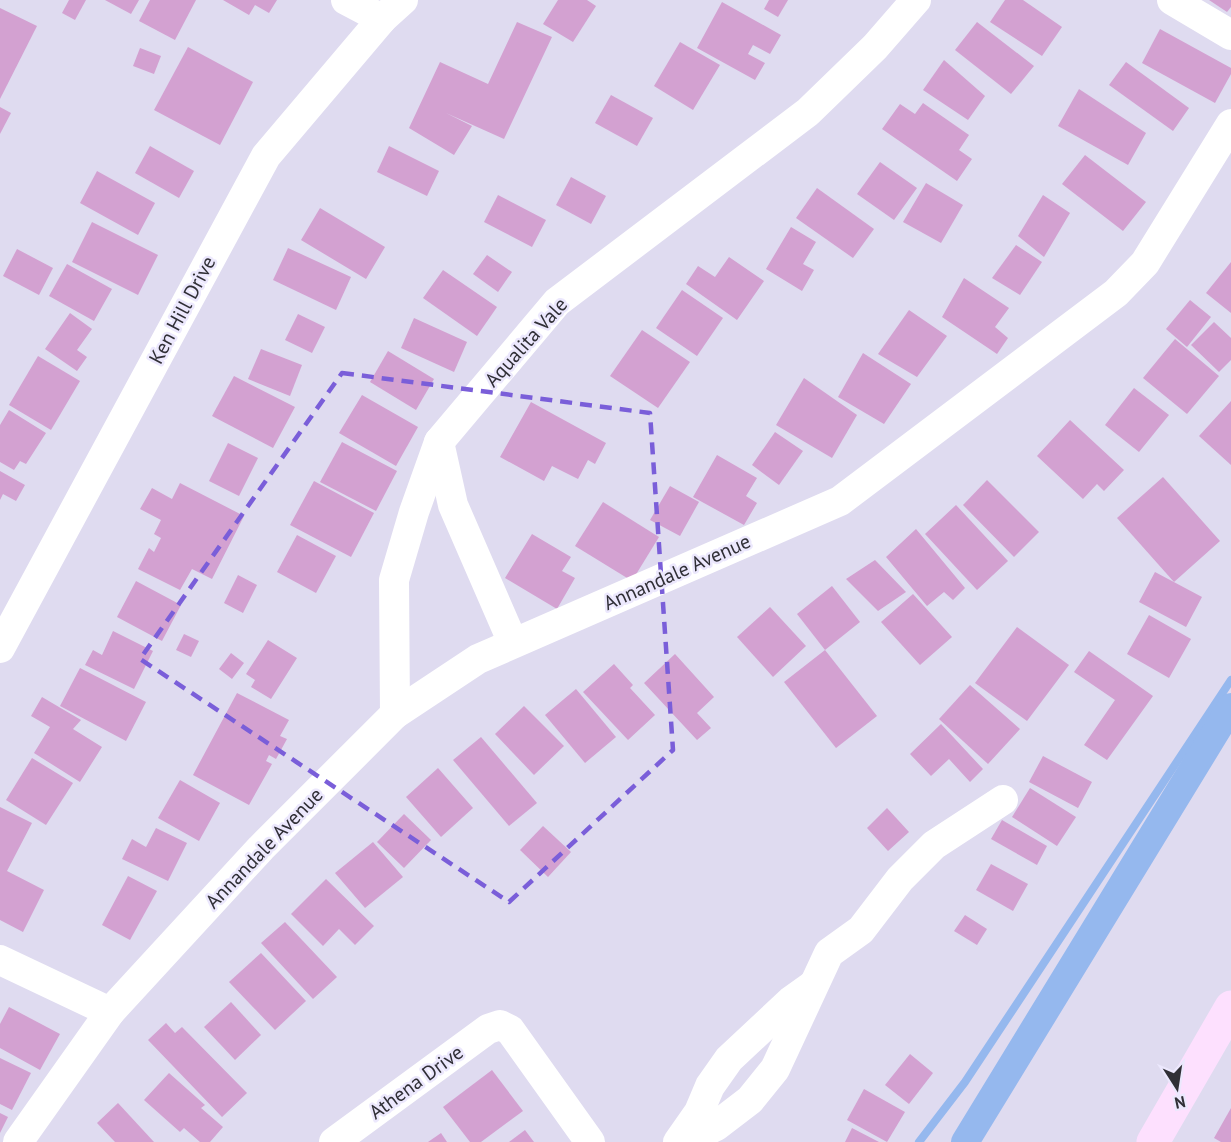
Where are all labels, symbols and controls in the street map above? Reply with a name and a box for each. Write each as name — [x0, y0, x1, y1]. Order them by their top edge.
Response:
street label: Ken Hill Drive — [143, 252, 221, 368]
street label: Aqualita Vale — [479, 292, 573, 392]
street label: Annandale Avenue — [599, 528, 755, 616]
street label: Annandale Avenue — [200, 782, 328, 914]
street label: Athena Drive — [364, 1039, 468, 1125]
north arrow — [1147, 1058, 1207, 1118]
text: N — [1173, 1092, 1187, 1114]

